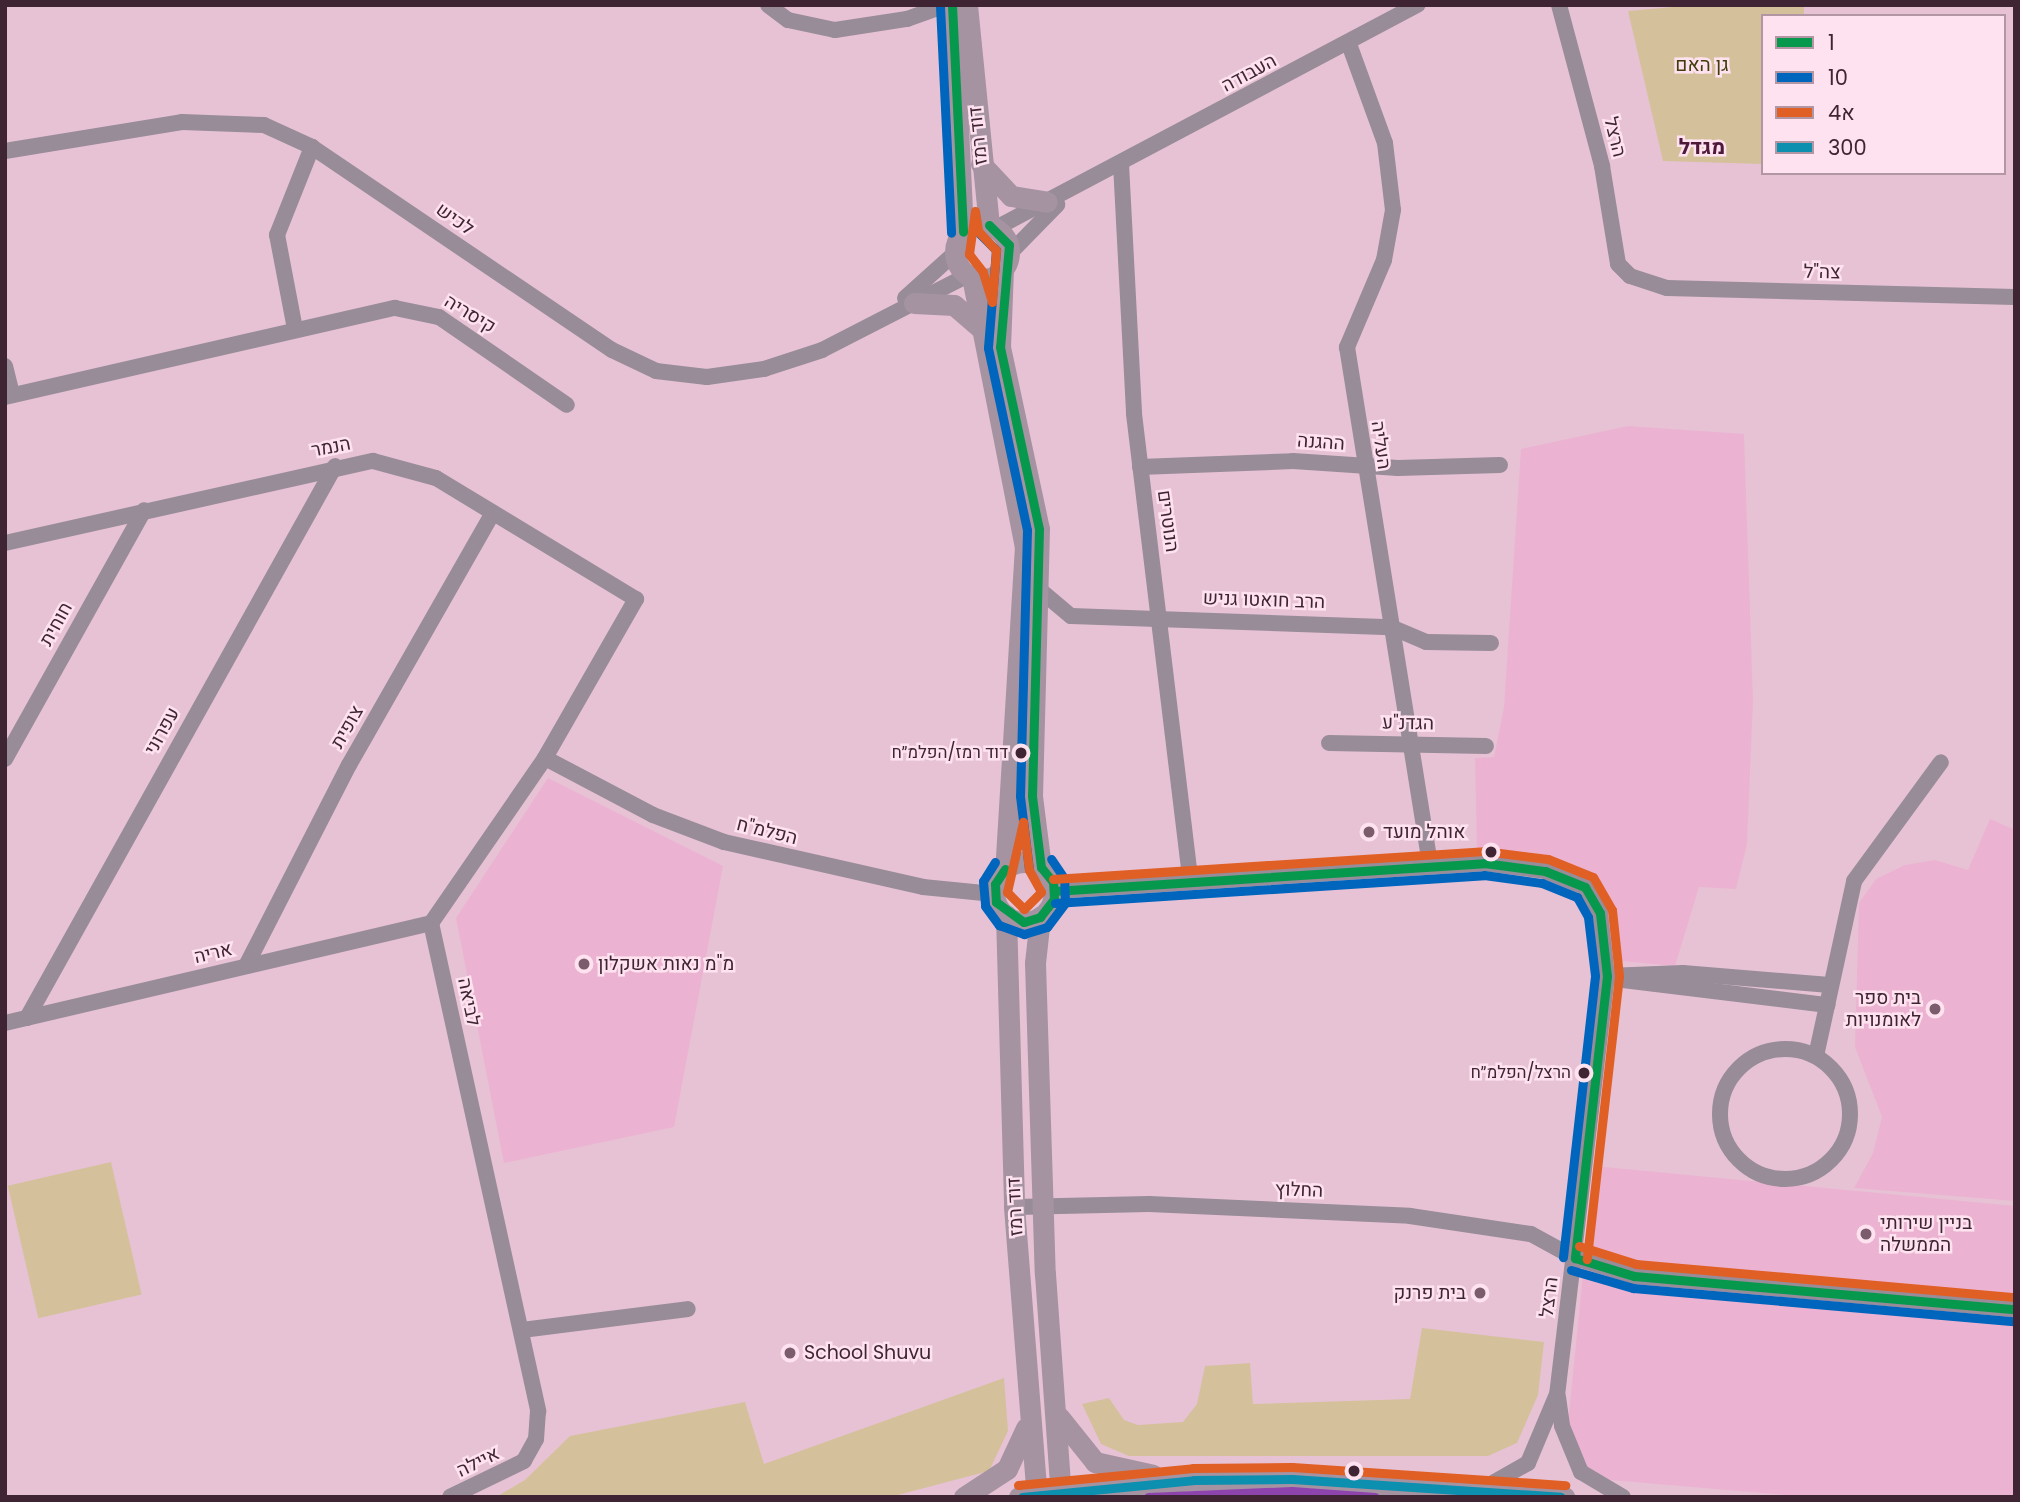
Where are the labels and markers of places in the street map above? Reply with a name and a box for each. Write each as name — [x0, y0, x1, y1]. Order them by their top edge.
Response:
place label: דוד רמז/הפלמ״ח — [891, 743, 1008, 763]
marker: דוד רמז/הפלמ״ח — [1014, 746, 1028, 760]
place label: אוהל מועד — [1383, 821, 1465, 843]
marker: אוהל מועד — [1361, 824, 1377, 840]
unlabelled marker — [1484, 845, 1498, 859]
place label: מ"מ נאות אשקלון — [598, 953, 734, 975]
marker: מ"מ נאות אשקלון — [576, 956, 592, 972]
place label: בית ספר לאומנויות — [1846, 987, 1921, 1031]
marker: בית ספר לאומנויות — [1927, 1001, 1943, 1017]
place label: הרצל/הפלמ״ח — [1470, 1063, 1571, 1083]
marker: הרצל/הפלמ״ח — [1577, 1066, 1591, 1080]
place label: בניין שירותי הממשלה — [1880, 1212, 1972, 1256]
marker: בניין שירותי הממשלה — [1858, 1226, 1874, 1242]
place label: בית פרנק — [1393, 1282, 1466, 1304]
marker: בית פרנק — [1472, 1285, 1488, 1301]
place label: School Shuvu — [804, 1342, 931, 1364]
marker: School Shuvu — [782, 1345, 798, 1361]
unlabelled marker — [1347, 1464, 1361, 1478]

